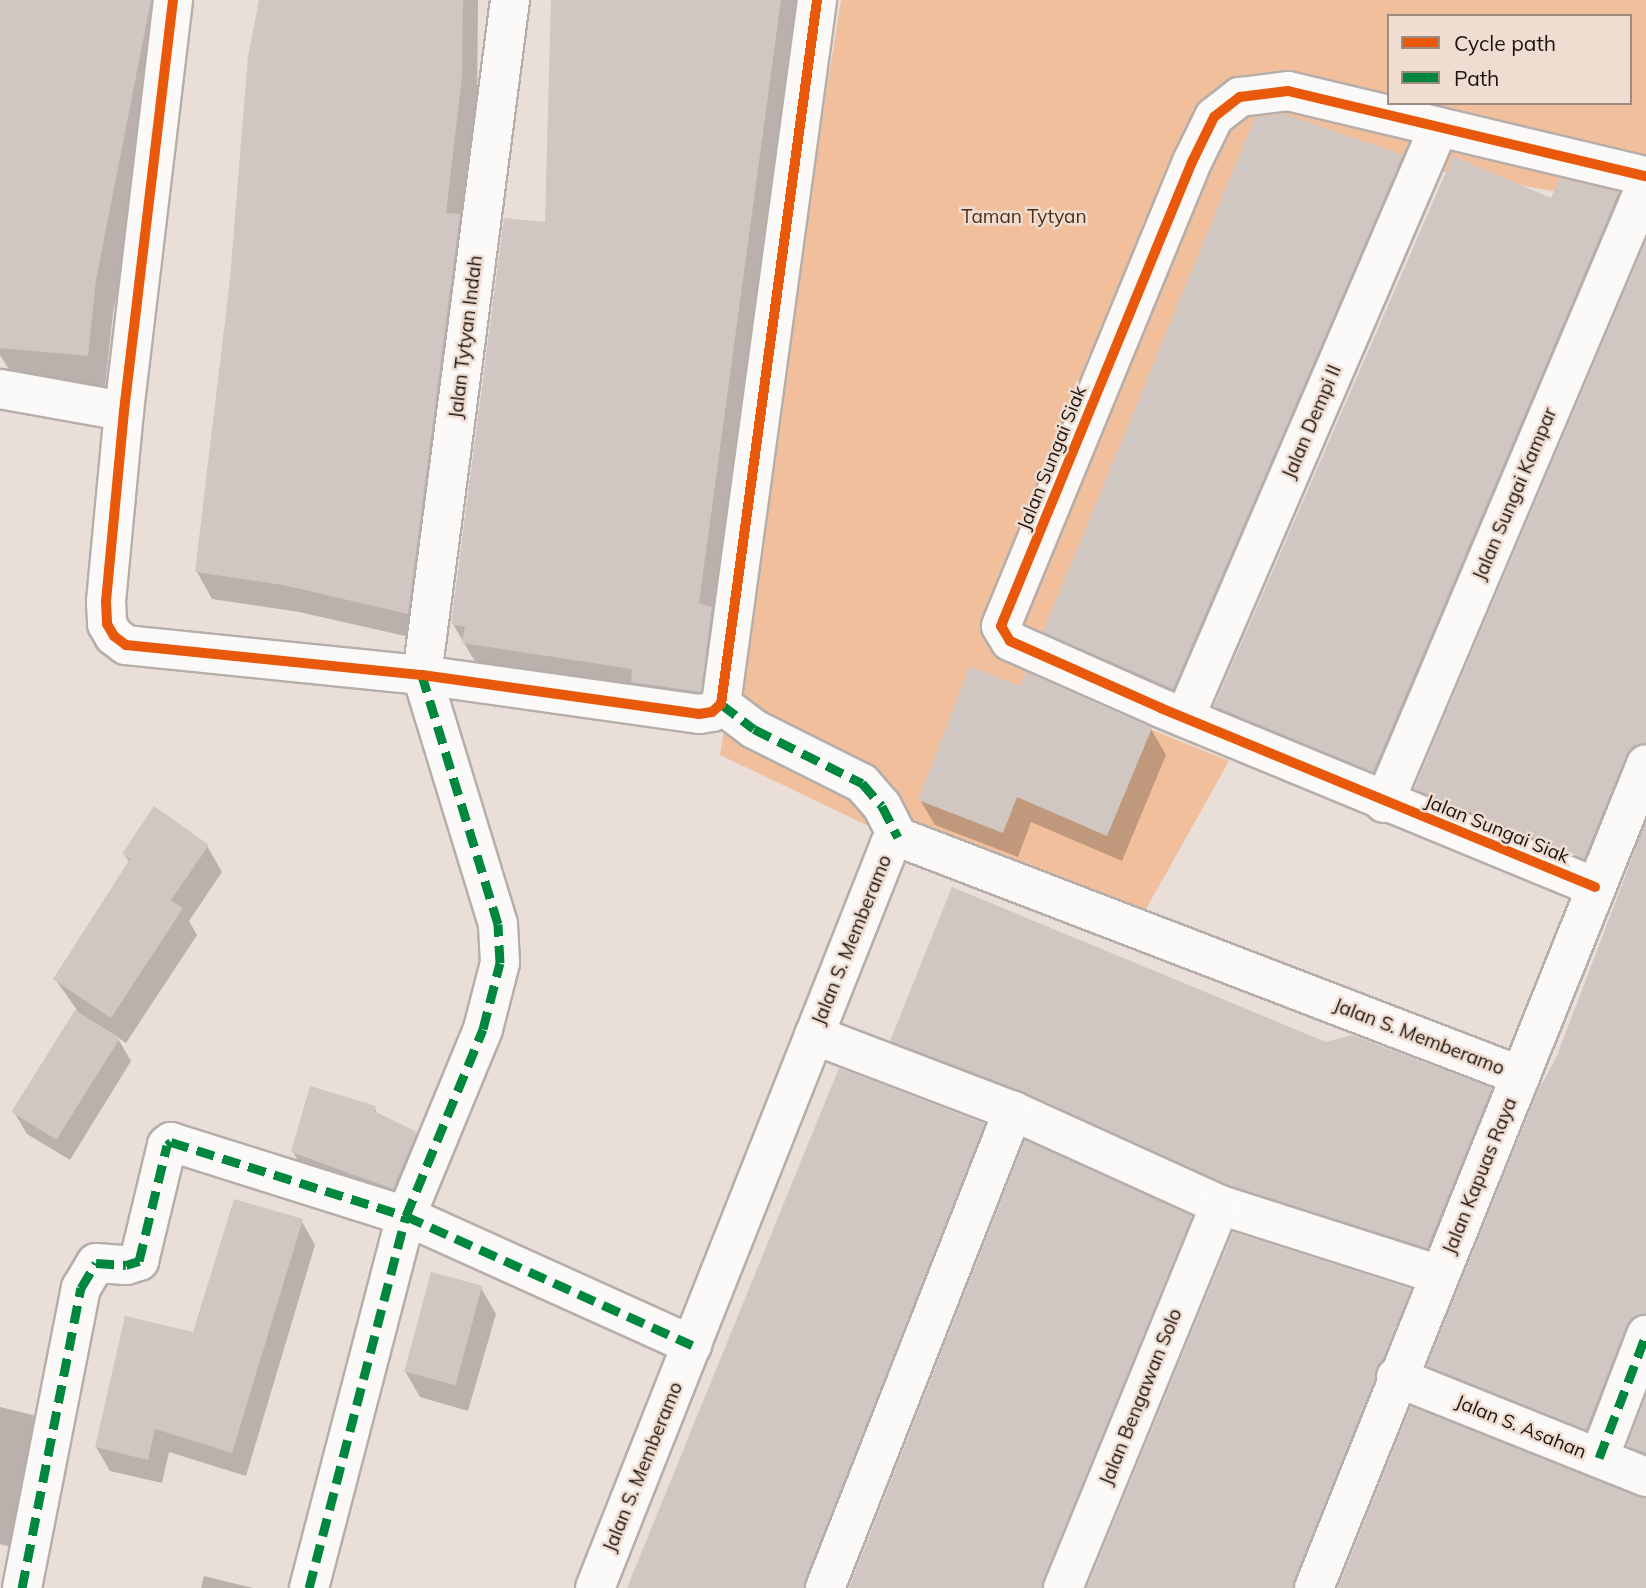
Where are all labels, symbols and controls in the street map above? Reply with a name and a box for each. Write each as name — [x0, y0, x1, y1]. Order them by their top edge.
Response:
legend — [1387, 14, 1632, 105]
text: Cycle path — [1454, 30, 1556, 56]
text: Path — [1454, 65, 1499, 91]
park label: Taman Tytyan — [961, 206, 1087, 228]
street label: Jalan Tytyan Indah — [445, 254, 487, 420]
street label: Jalan Dempi II — [1278, 362, 1346, 482]
street label: Jalan Sungai Siak — [1013, 383, 1091, 533]
street label: Jalan Sungai Kampar — [1468, 404, 1562, 584]
street label: Jalan Sungai Siak — [1422, 790, 1572, 868]
street label: Jalan S. Memberamo — [807, 852, 897, 1028]
street label: Jalan S. Memberamo — [1330, 994, 1508, 1080]
street label: Jalan Kapuas Raya — [1438, 1094, 1522, 1258]
street label: Jalan Bengawan Solo — [1095, 1305, 1187, 1489]
street label: Jalan S. Memberamo — [598, 1379, 688, 1555]
street label: Jalan S. Asahan — [1452, 1390, 1590, 1464]

